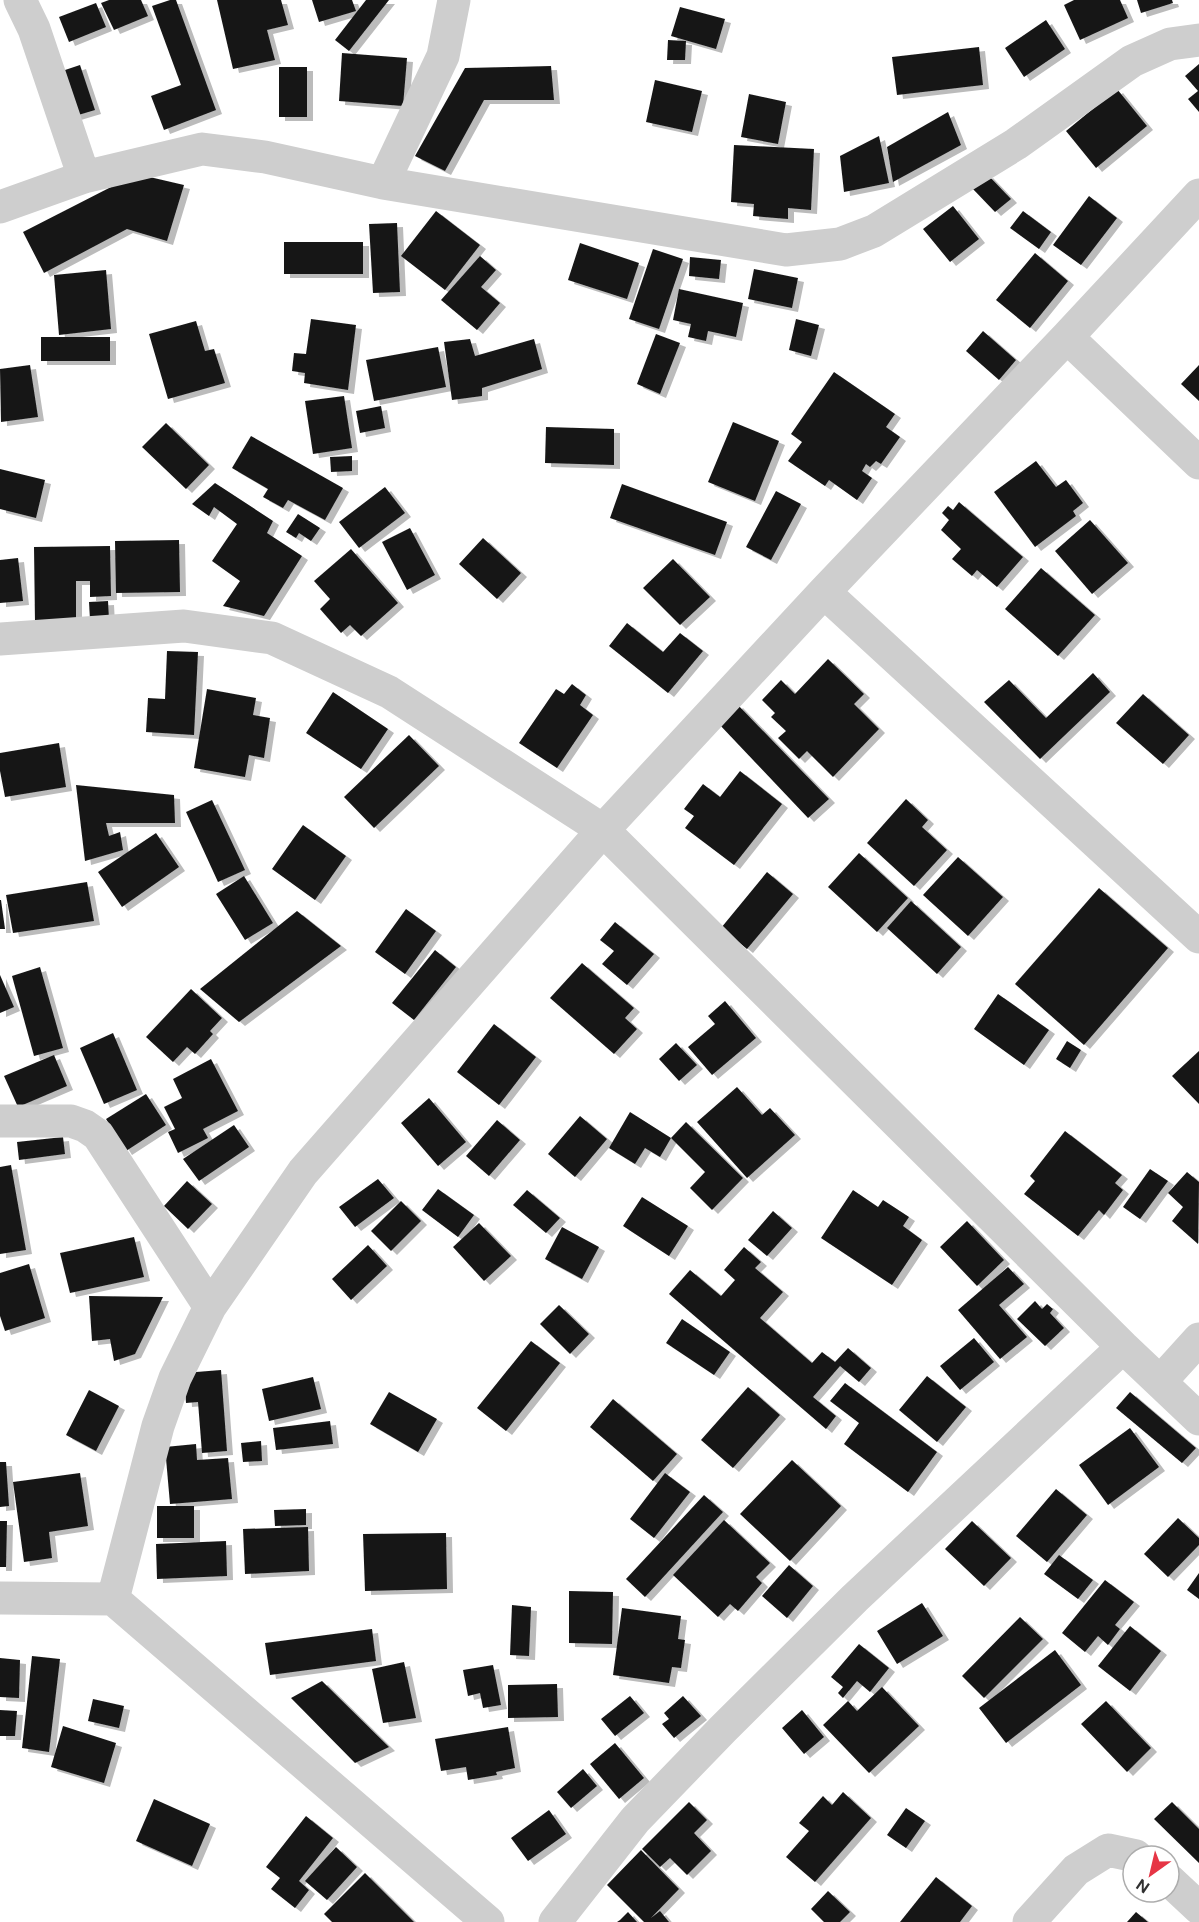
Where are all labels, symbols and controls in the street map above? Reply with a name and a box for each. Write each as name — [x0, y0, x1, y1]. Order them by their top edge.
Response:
north arrow — [1121, 1844, 1181, 1904]
text: N — [1132, 1874, 1154, 1898]

